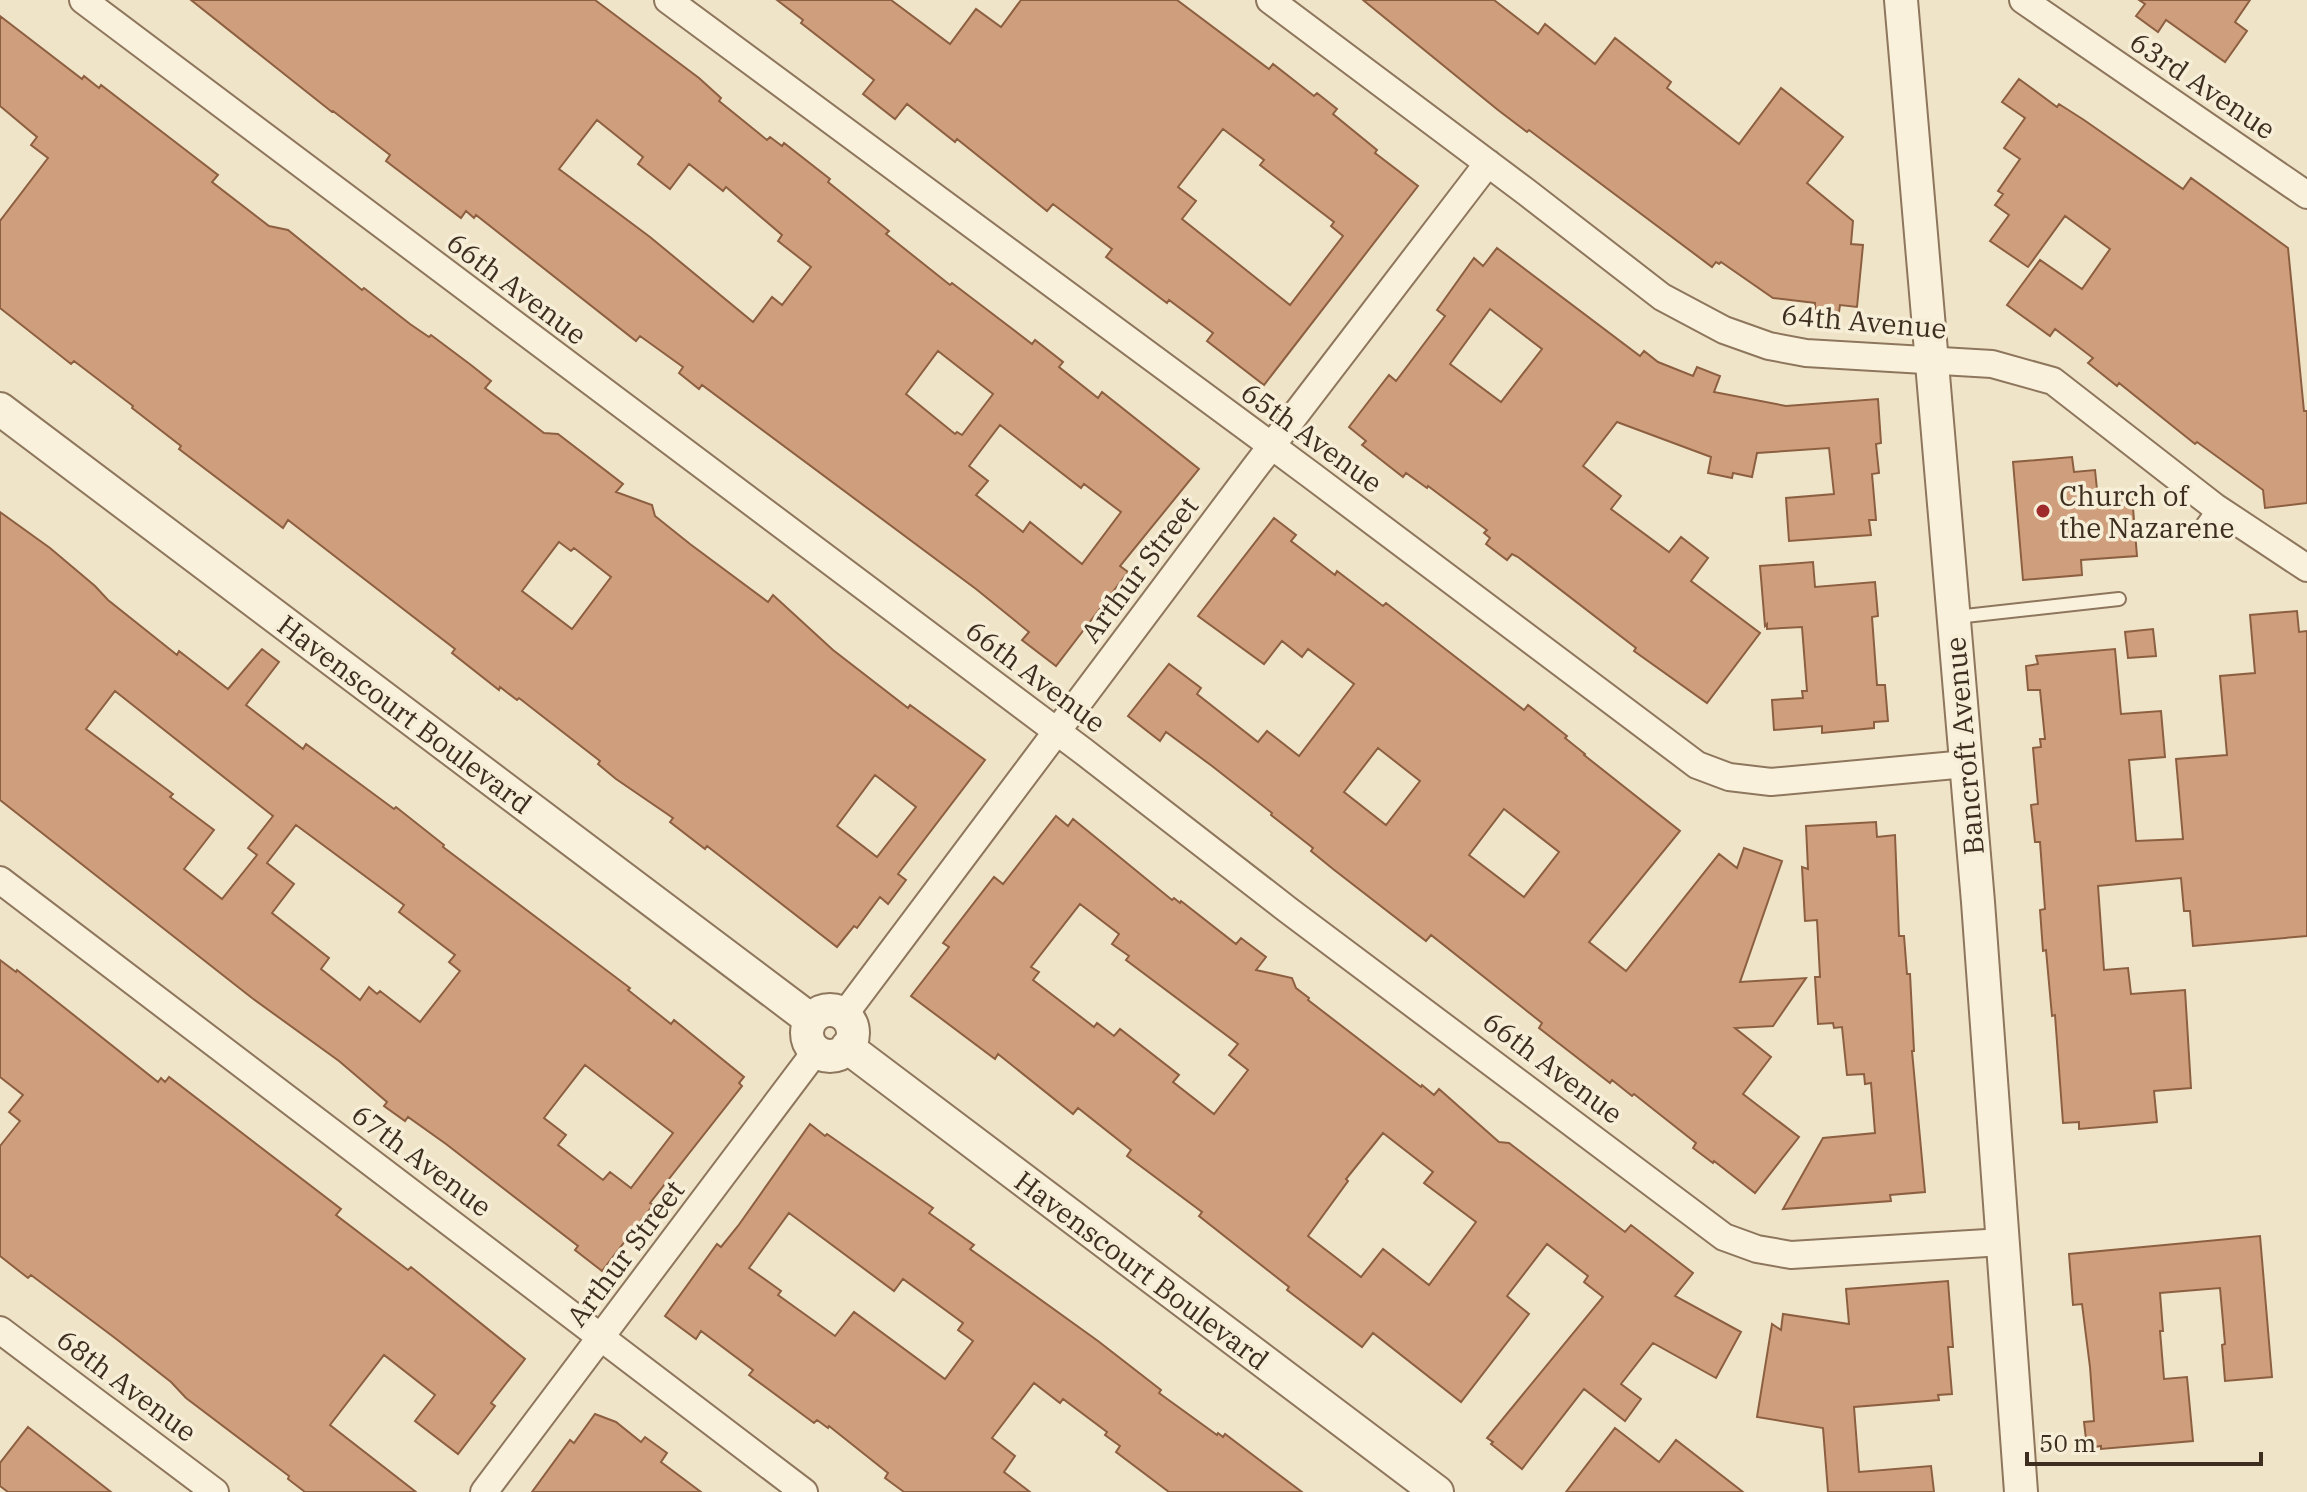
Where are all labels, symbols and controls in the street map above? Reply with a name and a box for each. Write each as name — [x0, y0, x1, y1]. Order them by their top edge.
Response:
street label: 63rd Avenue — [2123, 23, 2283, 147]
street label: 66th Avenue — [440, 223, 594, 353]
street label: 64th Avenue — [1780, 295, 1948, 347]
street label: 65th Avenue — [1234, 373, 1390, 501]
place label: Church of the Nazarene — [2059, 477, 2235, 546]
street label: Arthur Street — [1072, 488, 1206, 650]
marker: Church of the Nazarene — [2034, 502, 2052, 520]
street label: Havenscourt Boulevard — [270, 606, 540, 822]
street label: 66th Avenue — [959, 611, 1113, 741]
street label: Bancroft Avenue — [1936, 635, 1992, 857]
street label: 66th Avenue — [1476, 1002, 1630, 1132]
street label: 67th Avenue — [345, 1095, 499, 1225]
street label: Havenscourt Boulevard — [1007, 1162, 1277, 1378]
street label: Arthur Street — [558, 1172, 692, 1334]
street label: 68th Avenue — [50, 1320, 204, 1450]
scale bar — [2027, 1416, 2261, 1466]
text: 50 m — [2039, 1427, 2096, 1459]

